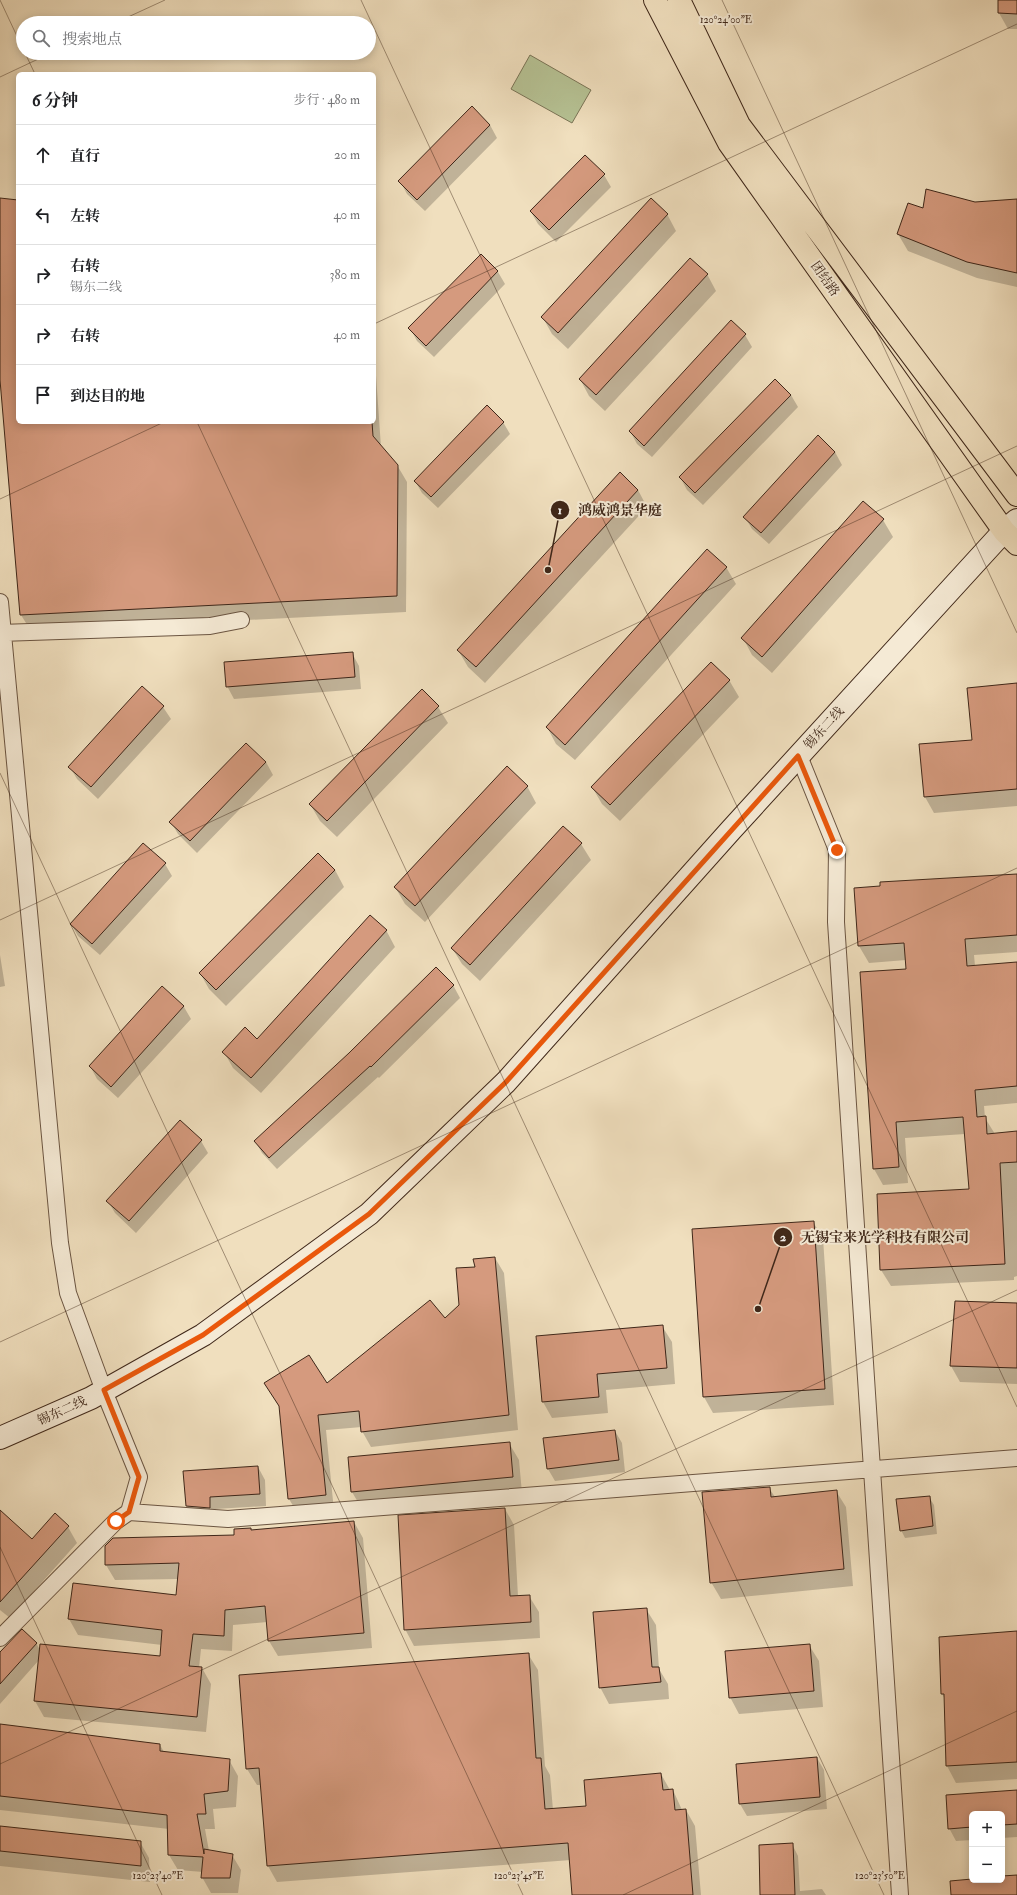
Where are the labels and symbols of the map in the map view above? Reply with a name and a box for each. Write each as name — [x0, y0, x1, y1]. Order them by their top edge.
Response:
text: 120°24'00"E — [700, 14, 752, 26]
street label: 团结路 — [807, 258, 843, 300]
callout: 鸿威鸿景华庭 — [550, 497, 670, 523]
text: 鸿威鸿景华庭 — [578, 502, 662, 519]
text: 1 — [558, 503, 562, 518]
street label: 锡东二线 — [801, 703, 847, 753]
route end — [828, 841, 846, 859]
callout: 无锡宝来光学科技有限公司 — [773, 1224, 977, 1250]
text: 无锡宝来光学科技有限公司 — [801, 1229, 969, 1246]
text: 2 — [780, 1230, 786, 1245]
street label: 锡东二线 — [35, 1393, 89, 1429]
route start — [107, 1512, 125, 1530]
text: 120°23'40"E — [133, 1870, 183, 1882]
text: 120°23'45"E — [494, 1870, 544, 1882]
text: 120°23'50"E — [855, 1870, 905, 1882]

